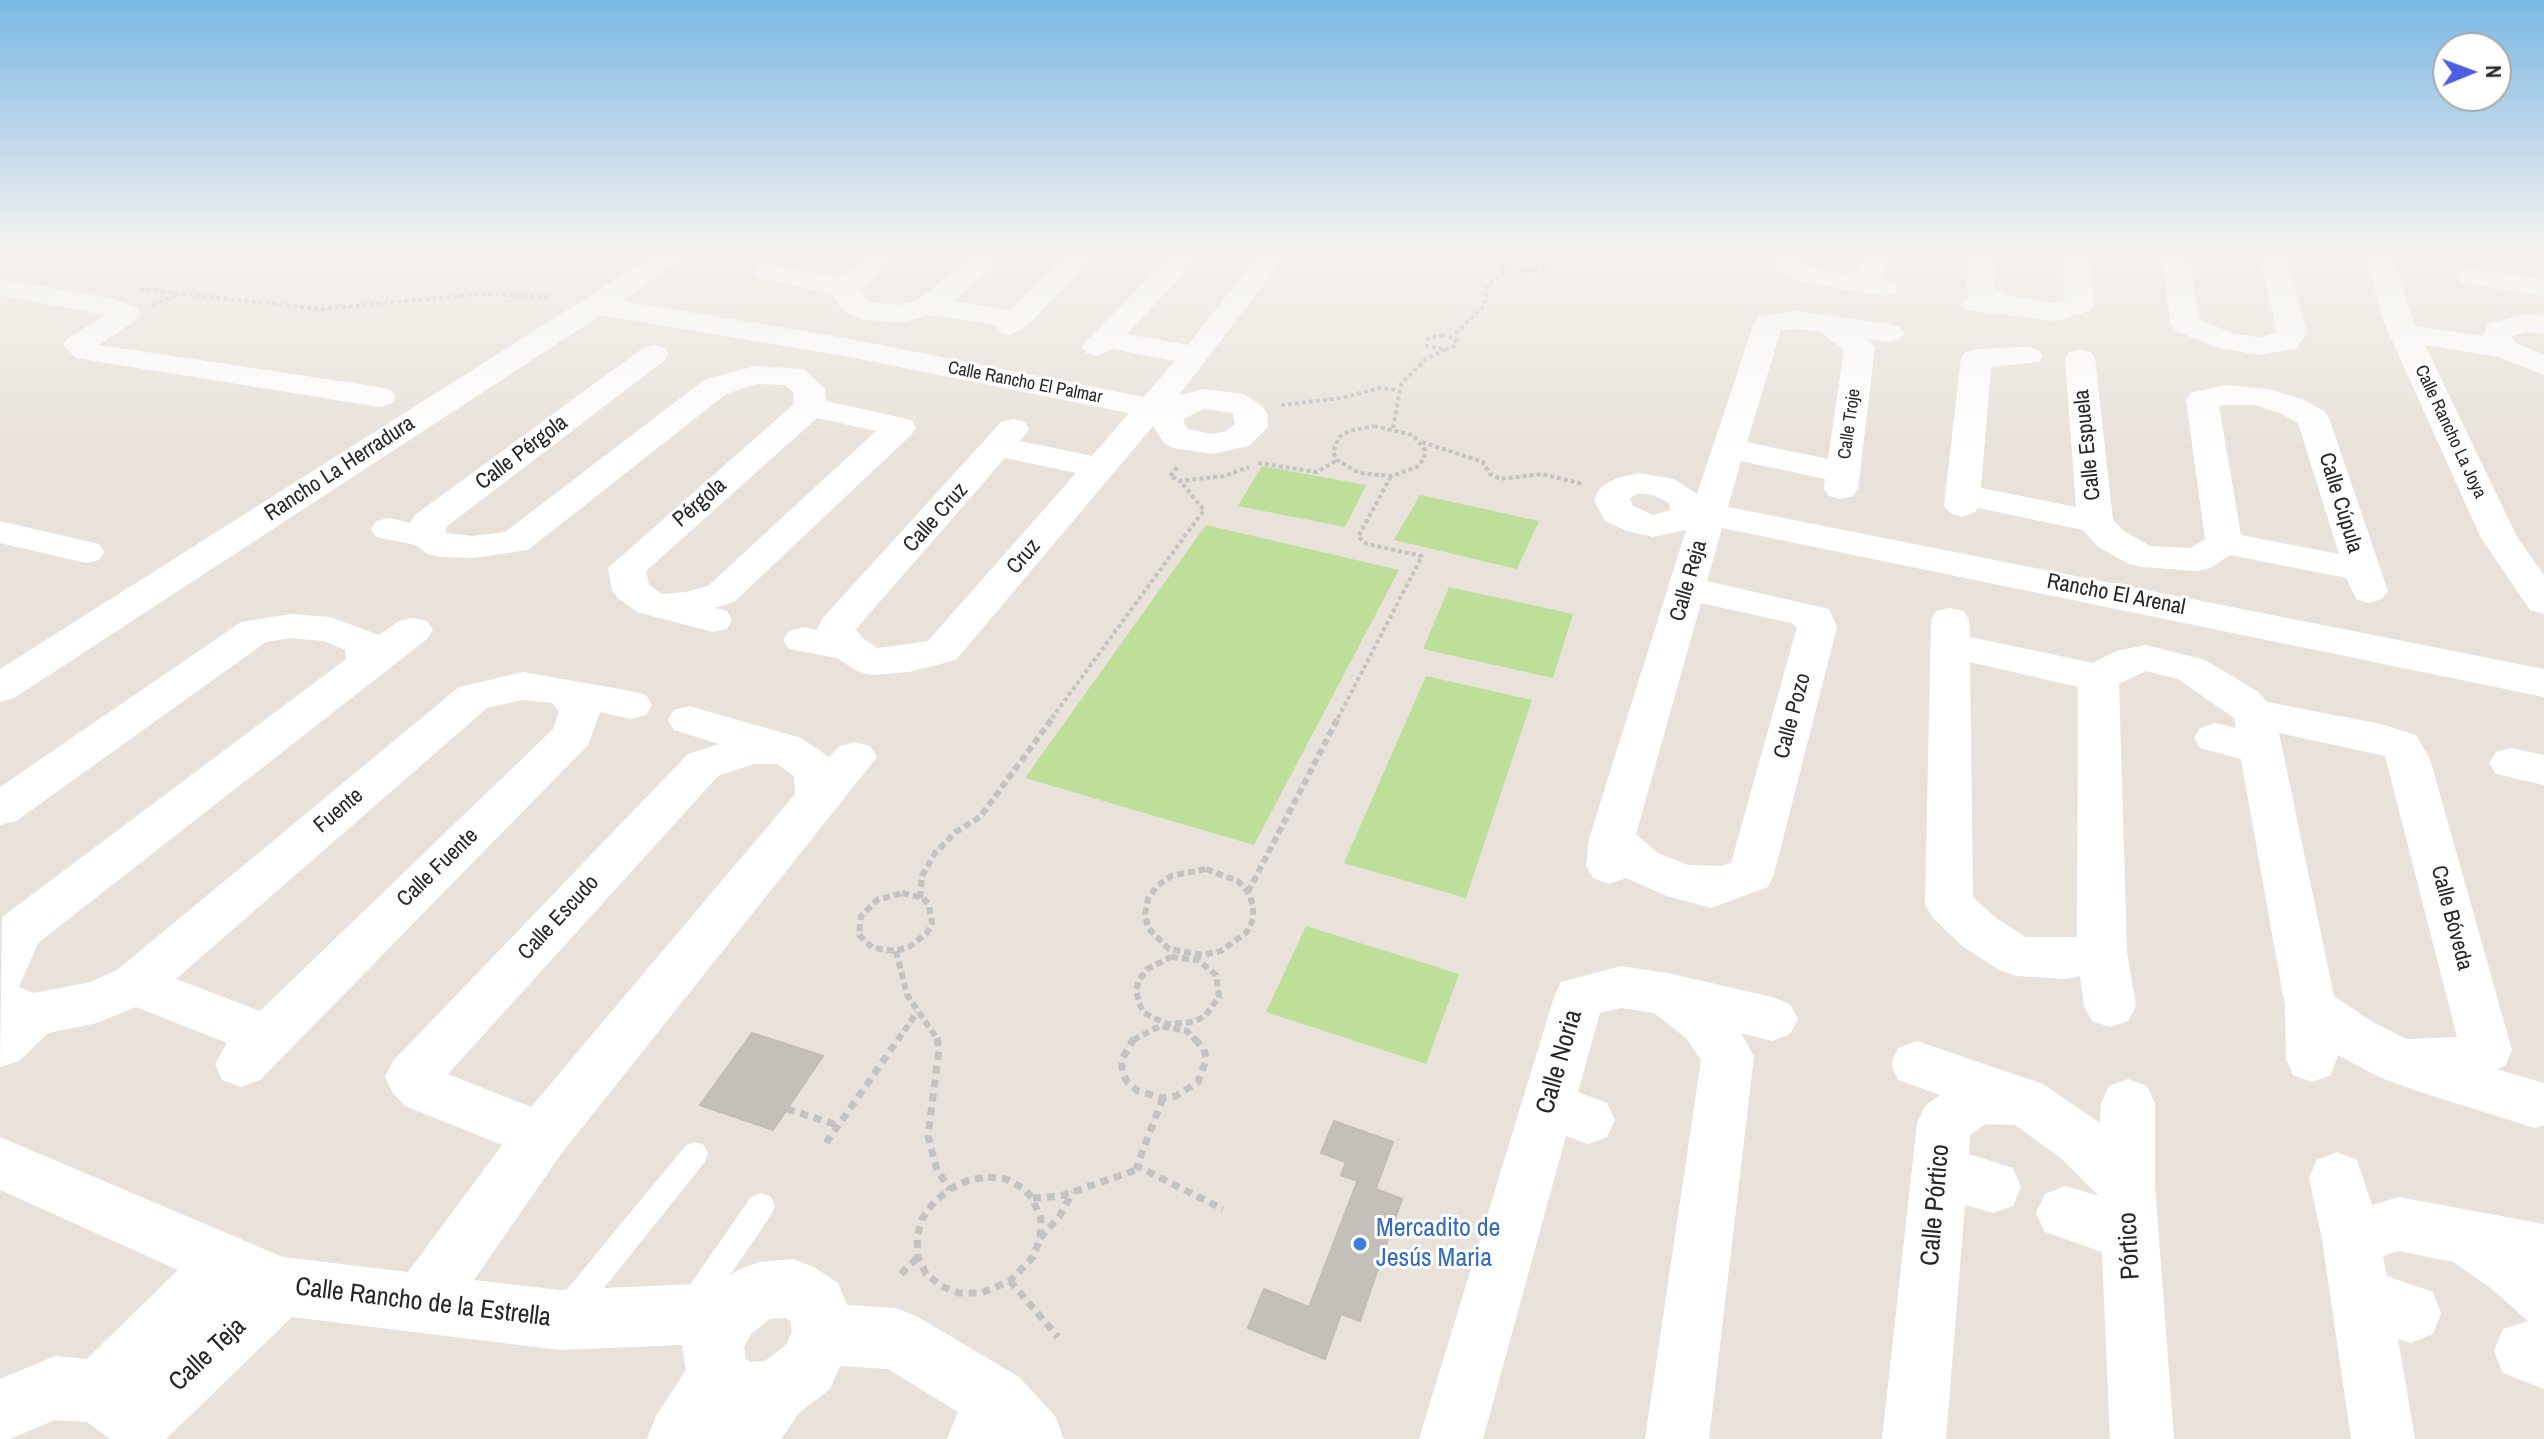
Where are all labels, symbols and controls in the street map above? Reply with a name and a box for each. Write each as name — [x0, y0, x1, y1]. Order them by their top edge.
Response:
north arrow — [2432, 32, 2512, 112]
text: N — [2479, 65, 2509, 78]
street label: Calle Rancho El Palmar — [946, 357, 1104, 409]
street label: Calle Rancho La Joya — [2410, 362, 2490, 502]
street label: Calle Troje — [1834, 387, 1866, 461]
street label: Calle Espuela — [2069, 388, 2107, 502]
street label: Calle Pérgola — [471, 410, 573, 496]
street label: Rancho La Herradura — [260, 411, 420, 527]
street label: Calle Cúpula — [2312, 450, 2368, 556]
street label: Pérgola — [668, 473, 732, 533]
street label: Calle Cruz — [898, 478, 974, 558]
street label: Cruz — [1002, 534, 1046, 580]
street label: Calle Reja — [1665, 537, 1713, 625]
street label: Rancho El Arenal — [2045, 569, 2187, 621]
street label: Calle Pozo — [1769, 670, 1817, 762]
street label: Fuente — [309, 783, 369, 839]
street label: Calle Fuente — [392, 823, 484, 913]
street label: Calle Bóveda — [2424, 863, 2478, 973]
street label: Calle Escudo — [513, 870, 605, 966]
street label: Calle Noria — [1530, 1006, 1590, 1118]
street label: Calle Pórtico — [1915, 1143, 1957, 1267]
street label: Pórtico — [2113, 1211, 2147, 1281]
place label: Mercadito de Jesús Maria — [1376, 1213, 1500, 1274]
marker: Mercadito de Jesús Maria — [1351, 1235, 1369, 1253]
street label: Calle Rancho de la Estrella — [293, 1272, 553, 1334]
street label: Calle Teja — [163, 1312, 253, 1398]

